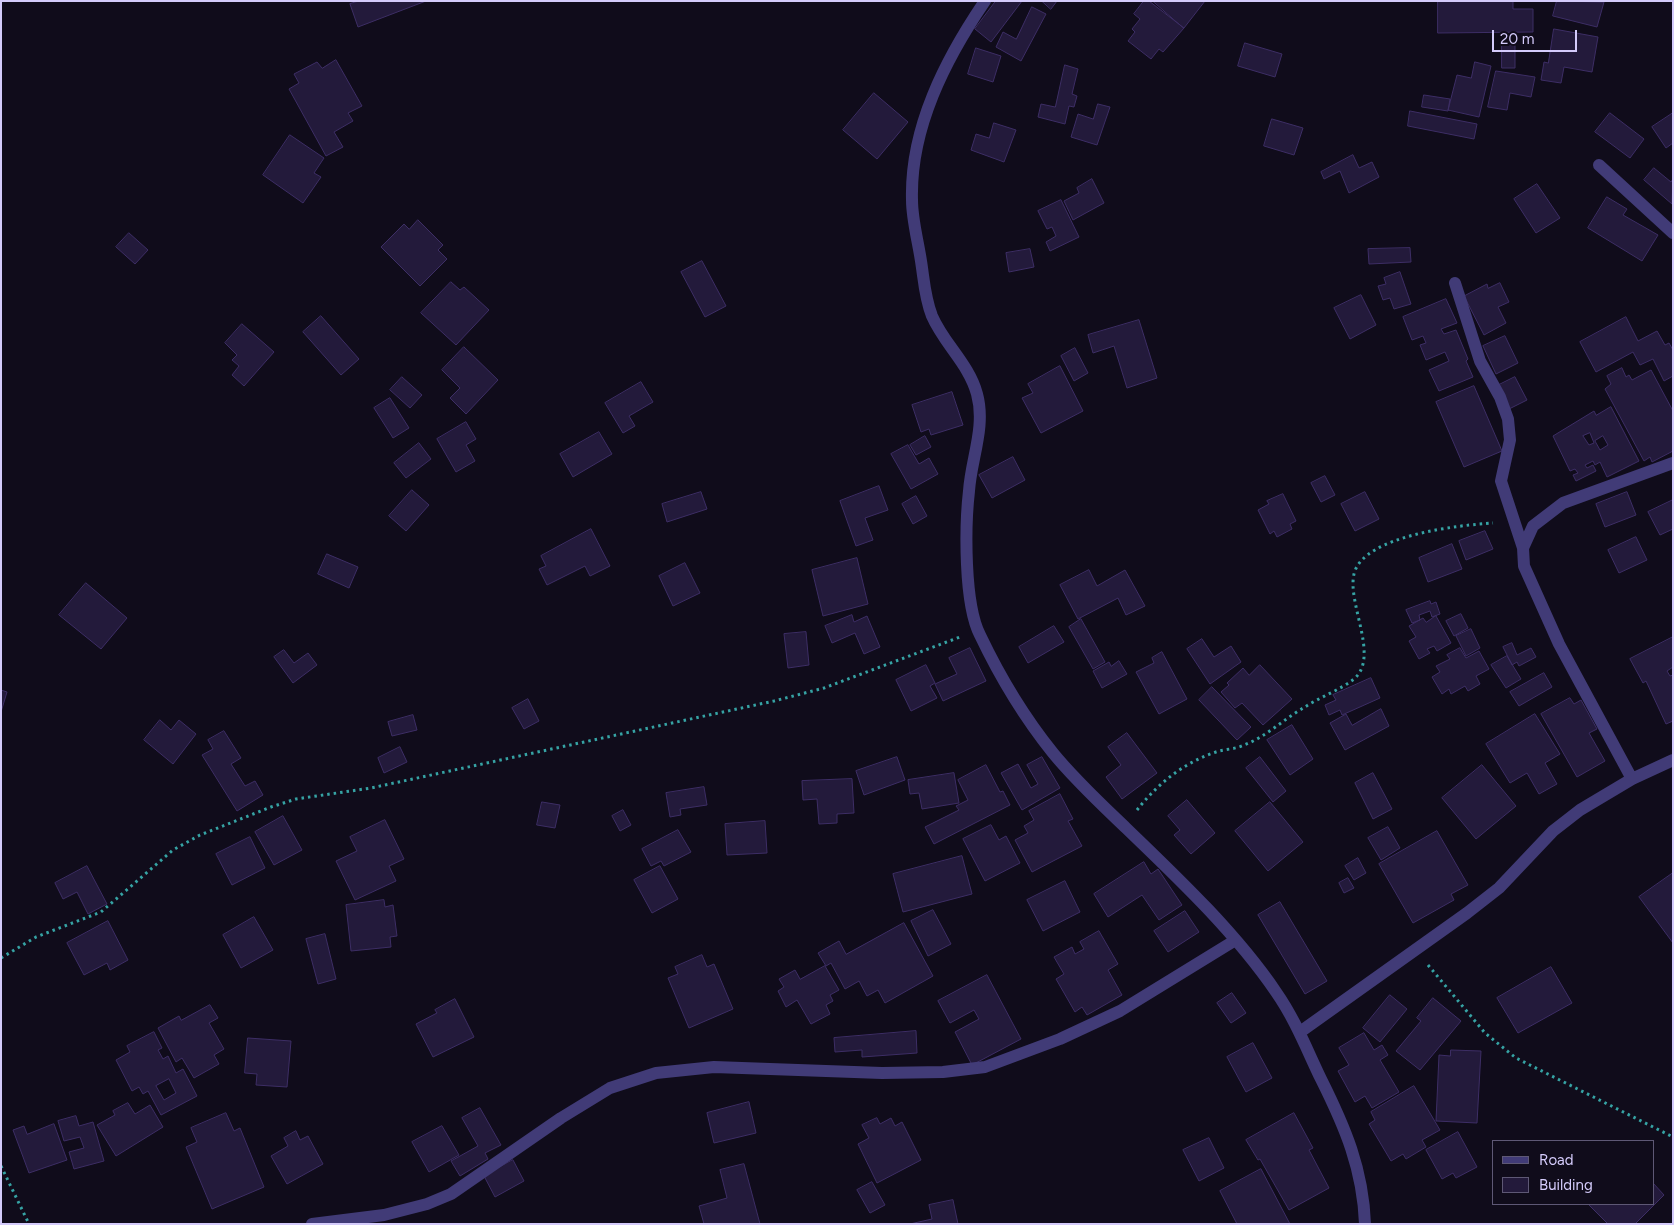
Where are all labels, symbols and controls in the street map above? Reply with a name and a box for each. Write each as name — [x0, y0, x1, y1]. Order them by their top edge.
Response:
scale bar — [1494, 20, 1579, 52]
text: 20 m — [1500, 30, 1534, 48]
legend — [1492, 1140, 1654, 1205]
text: Road — [1539, 1151, 1574, 1169]
text: Building — [1539, 1176, 1593, 1194]

